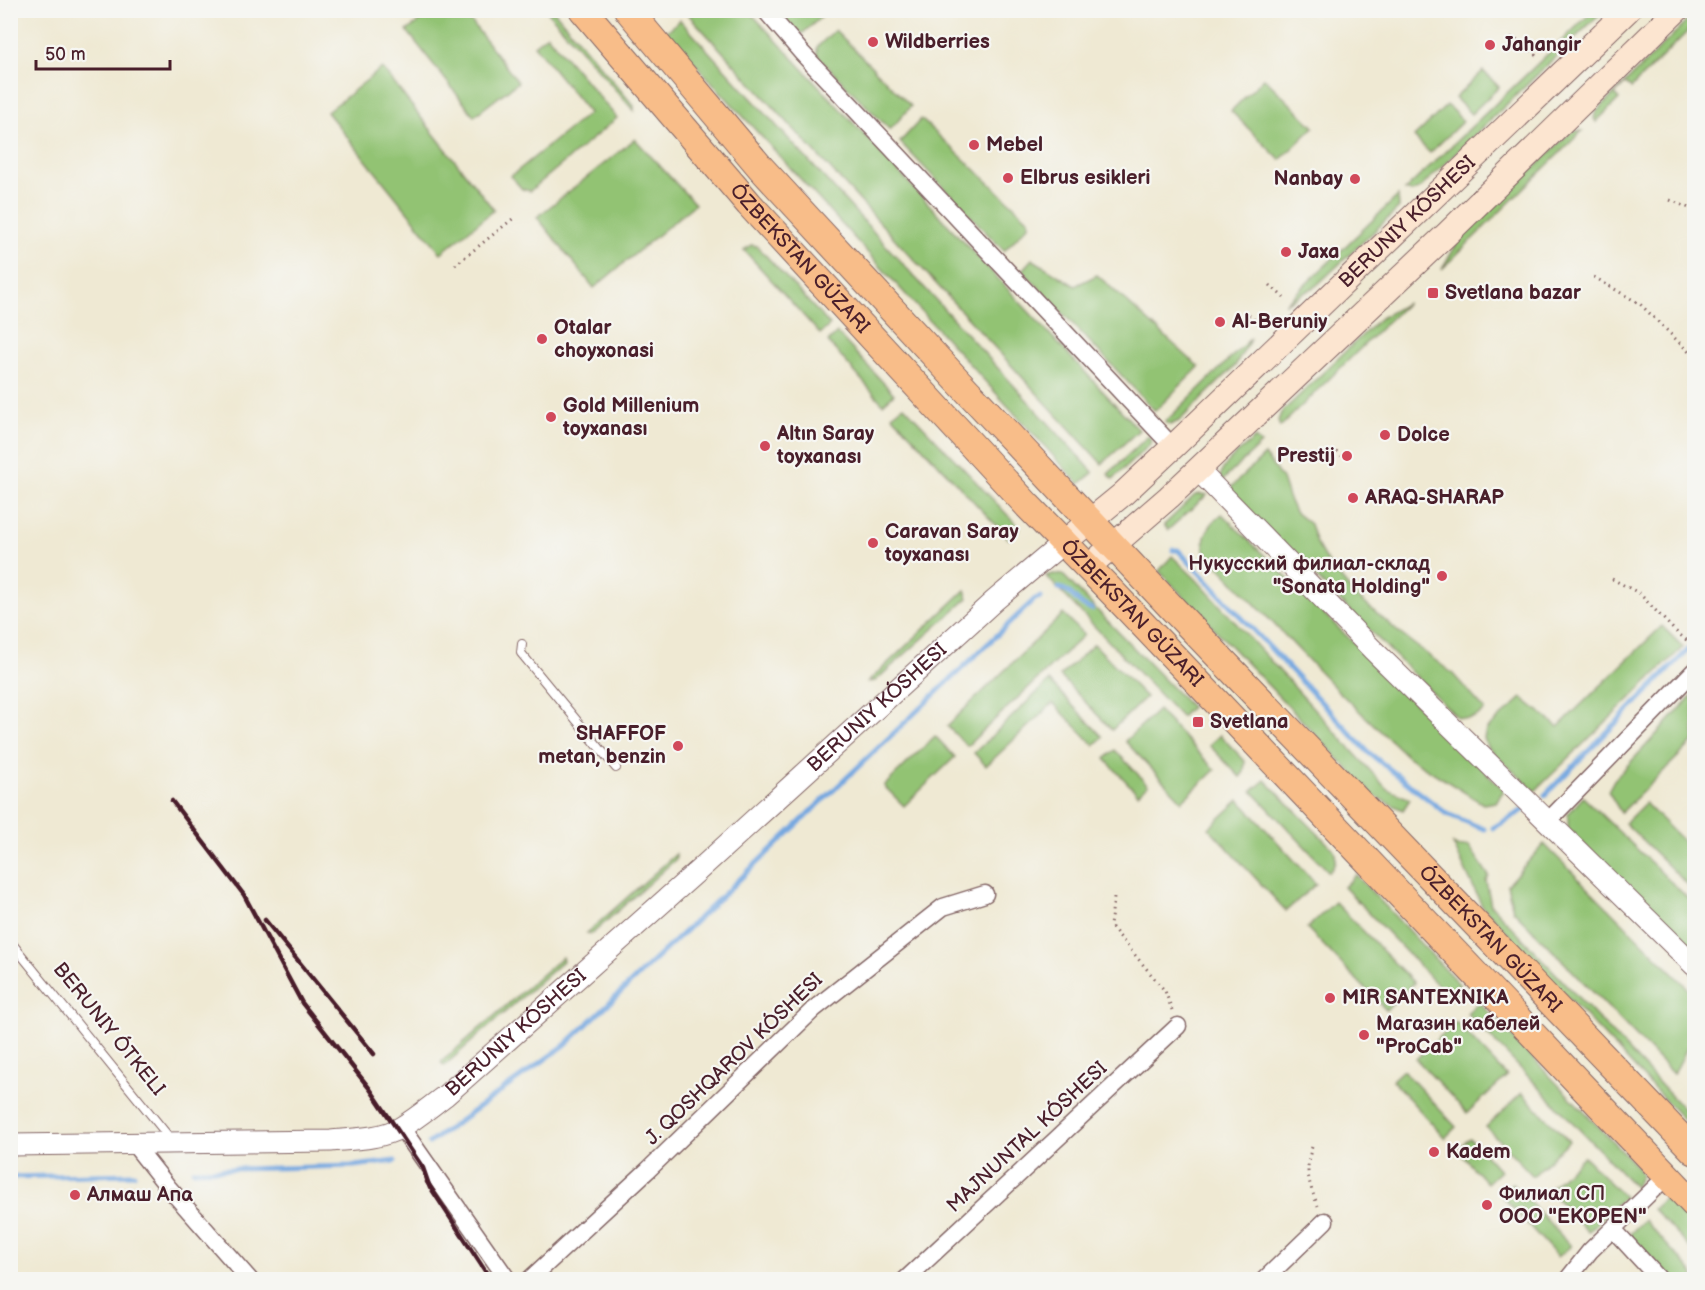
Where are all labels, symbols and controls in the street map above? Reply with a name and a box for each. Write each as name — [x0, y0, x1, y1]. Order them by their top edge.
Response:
place label: Wildberries — [885, 30, 990, 54]
scale bar — [36, 33, 170, 71]
place label: Jahangir — [1502, 33, 1582, 57]
marker: Wildberries — [866, 35, 880, 49]
marker: Jahangir — [1483, 38, 1497, 52]
text: 50 m — [45, 44, 86, 65]
place label: Mebel — [986, 133, 1043, 157]
marker: Mebel — [967, 138, 981, 152]
street label: BERUNIY KÓSHESI — [1334, 151, 1481, 293]
place label: Elbrus esikleri — [1020, 166, 1150, 190]
place label: Nanbay — [1274, 167, 1344, 191]
marker: Elbrus esikleri — [1001, 171, 1015, 185]
marker: Nanbay — [1348, 172, 1362, 186]
street label: ÓZBEKSTAN GÚZARI — [725, 178, 875, 339]
place label: Jaxa — [1298, 240, 1339, 264]
marker: Jaxa — [1279, 245, 1293, 259]
place label: Svetlana bazar — [1445, 281, 1582, 305]
marker: Svetlana bazar — [1426, 286, 1440, 300]
place label: Al-Beruniy — [1231, 310, 1328, 334]
marker: Al-Beruniy — [1213, 315, 1227, 329]
place label: Otalar choyxonasi — [554, 316, 654, 363]
marker: Otalar choyxonasi — [535, 332, 549, 346]
place label: Gold Millenium toyxanası — [562, 394, 699, 441]
marker: Gold Millenium toyxanası — [544, 410, 558, 424]
place label: Altın Saray toyxanası — [776, 422, 875, 469]
place label: Dolce — [1397, 423, 1450, 447]
marker: Dolce — [1378, 428, 1392, 442]
marker: Altın Saray toyxanası — [758, 439, 772, 453]
place label: Prestij — [1277, 444, 1335, 468]
marker: Prestij — [1340, 449, 1354, 463]
place label: ARAQ-SHARAP — [1364, 486, 1504, 510]
marker: ARAQ-SHARAP — [1346, 491, 1360, 505]
place label: Caravan Saray toyxanası — [884, 520, 1019, 567]
street label: ÓZBEKSTAN GÚZARI — [1056, 534, 1208, 692]
marker: Caravan Saray toyxanası — [866, 536, 880, 550]
place label: Нукусский филиал-склад "Sonata Holding" — [1188, 552, 1430, 599]
marker: Нукусский филиал-склад "Sonata Holding" — [1435, 569, 1449, 583]
street label: BERUNIY KÓSHESI — [802, 638, 952, 777]
place label: Svetlana — [1210, 710, 1289, 734]
marker: Svetlana — [1191, 715, 1205, 729]
place label: SHAFFOF metan, benzin — [538, 722, 666, 769]
marker: SHAFFOF metan, benzin — [671, 739, 685, 753]
street label: ÓZBEKSTAN GÚZARI — [1414, 860, 1567, 1018]
street label: BERUNIY ÓTKELI — [48, 957, 171, 1100]
street label: BERUNIY KÓSHESI — [441, 964, 591, 1102]
street label: J. QOSHQAROV KÓSHESI — [640, 967, 828, 1150]
place label: MIR SANTEXNIKA — [1342, 986, 1509, 1010]
marker: MIR SANTEXNIKA — [1323, 991, 1337, 1005]
place label: Магазин кабелей "ProCab" — [1376, 1012, 1540, 1059]
marker: Магазин кабелей "ProCab" — [1357, 1028, 1371, 1042]
street label: MAJNUNTAL KÓSHESI — [941, 1056, 1112, 1218]
place label: Kadem — [1446, 1140, 1510, 1164]
marker: Kadem — [1427, 1145, 1441, 1159]
place label: Филиал СП OOO "EKOPEN" — [1499, 1182, 1647, 1229]
place label: Алмаш Апа — [86, 1183, 193, 1207]
marker: Алмаш Апа — [68, 1188, 82, 1202]
marker: Филиал СП OOO "EKOPEN" — [1480, 1198, 1494, 1212]

